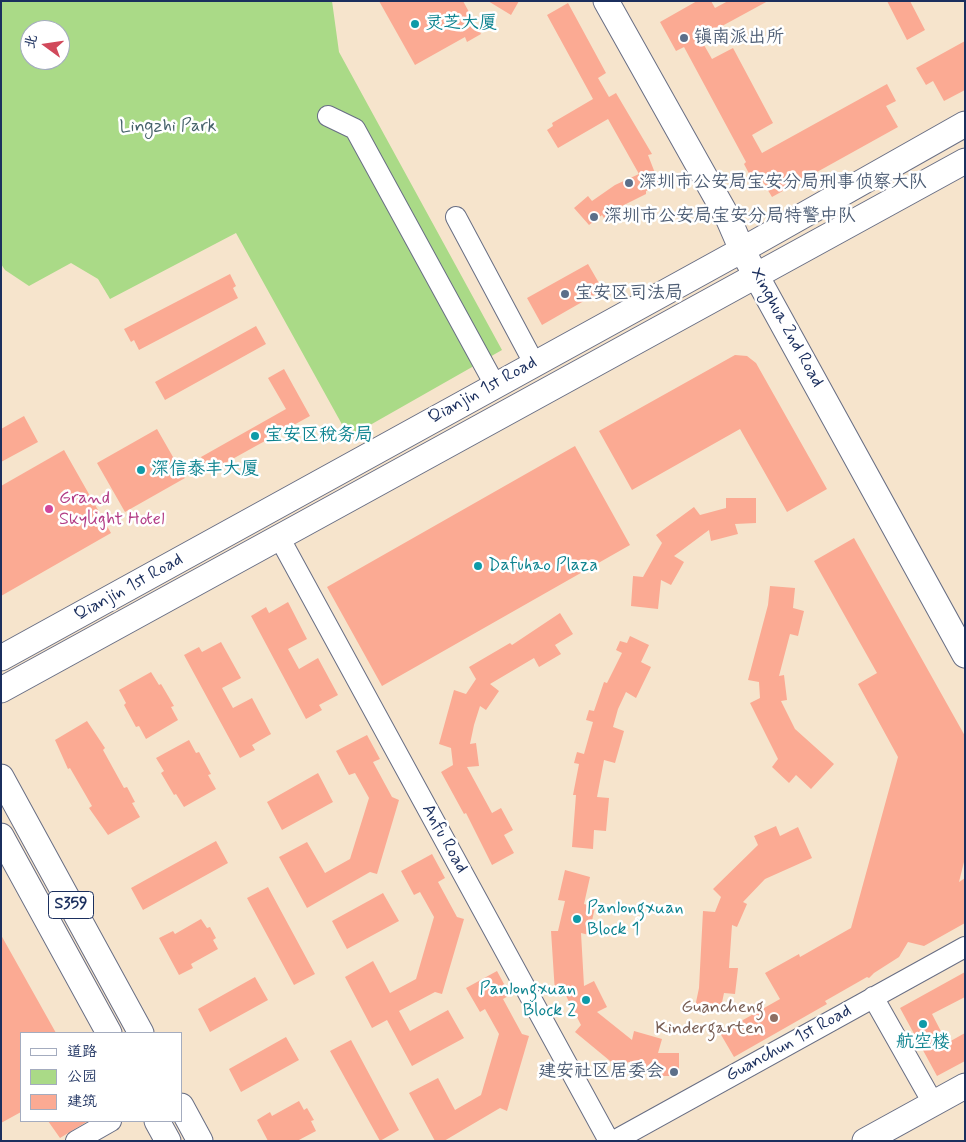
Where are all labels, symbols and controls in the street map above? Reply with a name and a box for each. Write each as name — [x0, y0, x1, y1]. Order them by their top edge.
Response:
place label: 灵芝大厦 — [425, 13, 497, 35]
marker: 灵芝大厦 — [409, 18, 421, 30]
north arrow — [20, 20, 70, 70]
place label: 镇南派出所 — [694, 27, 784, 49]
marker: 镇南派出所 — [678, 32, 690, 44]
text: 北 — [21, 33, 42, 51]
park label: Lingzhi Park — [119, 116, 217, 138]
place label: 深圳市公安局宝安分局刑事侦察大队 — [639, 172, 927, 194]
marker: 深圳市公安局宝安分局刑事侦察大队 — [623, 177, 635, 189]
place label: 深圳市公安局宝安分局特警中队 — [604, 206, 856, 228]
marker: 深圳市公安局宝安分局特警中队 — [588, 211, 600, 223]
street label: Xinghua 2nd Road — [744, 265, 828, 391]
place label: 宝安区司法局 — [575, 283, 683, 305]
marker: 宝安区司法局 — [559, 288, 571, 300]
street label: Qianjin 1st Road — [425, 352, 541, 430]
place label: 宝安区税务局 — [265, 425, 373, 447]
marker: 宝安区税务局 — [249, 430, 261, 442]
place label: 深信泰丰大厦 — [151, 459, 259, 481]
marker: 深信泰丰大厦 — [135, 464, 147, 476]
place label: Grand Skylight Hotel — [59, 488, 165, 530]
marker: Grand Skylight Hotel — [43, 503, 55, 515]
street label: Qianjin 1st Road — [71, 549, 187, 627]
place label: Dafuhao Plaza — [488, 555, 598, 577]
marker: Dafuhao Plaza — [472, 560, 484, 572]
street label: Anfu Road — [416, 801, 472, 877]
road number: S359 — [48, 892, 94, 918]
place label: Panlongxuan Block 1 — [587, 898, 683, 941]
marker: Panlongxuan Block 1 — [571, 913, 583, 925]
place label: Panlongxuan Block 2 — [480, 979, 576, 1022]
marker: Panlongxuan Block 2 — [580, 994, 592, 1006]
place label: Guancheng Kindergarten — [655, 997, 764, 1040]
street label: Guanchun 1st Road — [722, 1001, 856, 1087]
marker: Guancheng Kindergarten — [768, 1012, 780, 1024]
marker: 航空楼 — [917, 1018, 929, 1030]
legend — [20, 1032, 182, 1122]
place label: 航空楼 — [896, 1032, 950, 1054]
text: 道路 — [67, 1042, 97, 1062]
place label: 建安社区居委会 — [538, 1061, 664, 1083]
marker: 建安社区居委会 — [668, 1066, 680, 1078]
text: 公园 — [67, 1067, 97, 1087]
text: 建筑 — [67, 1092, 97, 1112]

